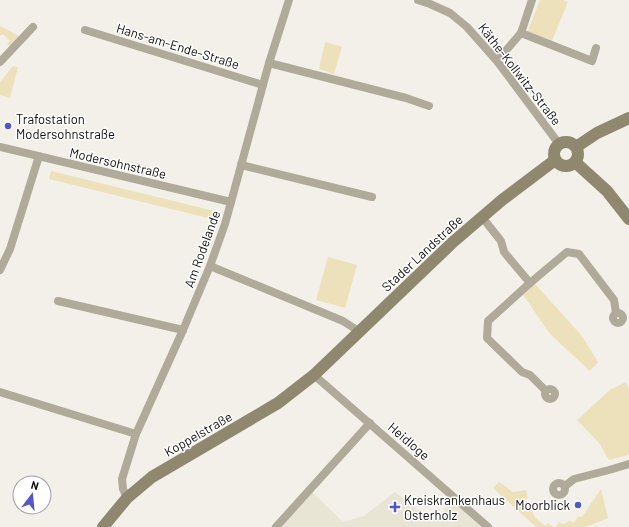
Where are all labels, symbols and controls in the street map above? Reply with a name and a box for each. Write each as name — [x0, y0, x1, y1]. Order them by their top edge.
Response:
street label: Hans-am-Ende-Straße — [115, 20, 241, 72]
street label: Käthe-Kollwitz-Straße — [475, 20, 565, 128]
place label: Trafostation Modersohnstraße — [16, 111, 115, 142]
marker: Trafostation Modersohnstraße — [3, 121, 13, 131]
street label: Modersohnstraße — [68, 144, 168, 182]
street label: Am Rodelande — [181, 208, 223, 290]
street label: Stader Landstraße — [378, 211, 466, 295]
street label: Koppelstraße — [161, 408, 235, 460]
street label: Heidloge — [385, 419, 433, 463]
north arrow — [12, 475, 52, 515]
text: N — [30, 478, 40, 492]
place label: Kreiskrankenhaus Osterholz — [404, 492, 505, 523]
place label: Moorblick — [515, 497, 570, 513]
marker: Moorblick — [573, 500, 583, 510]
marker: Kreiskrankenhaus Osterholz — [389, 501, 401, 513]

